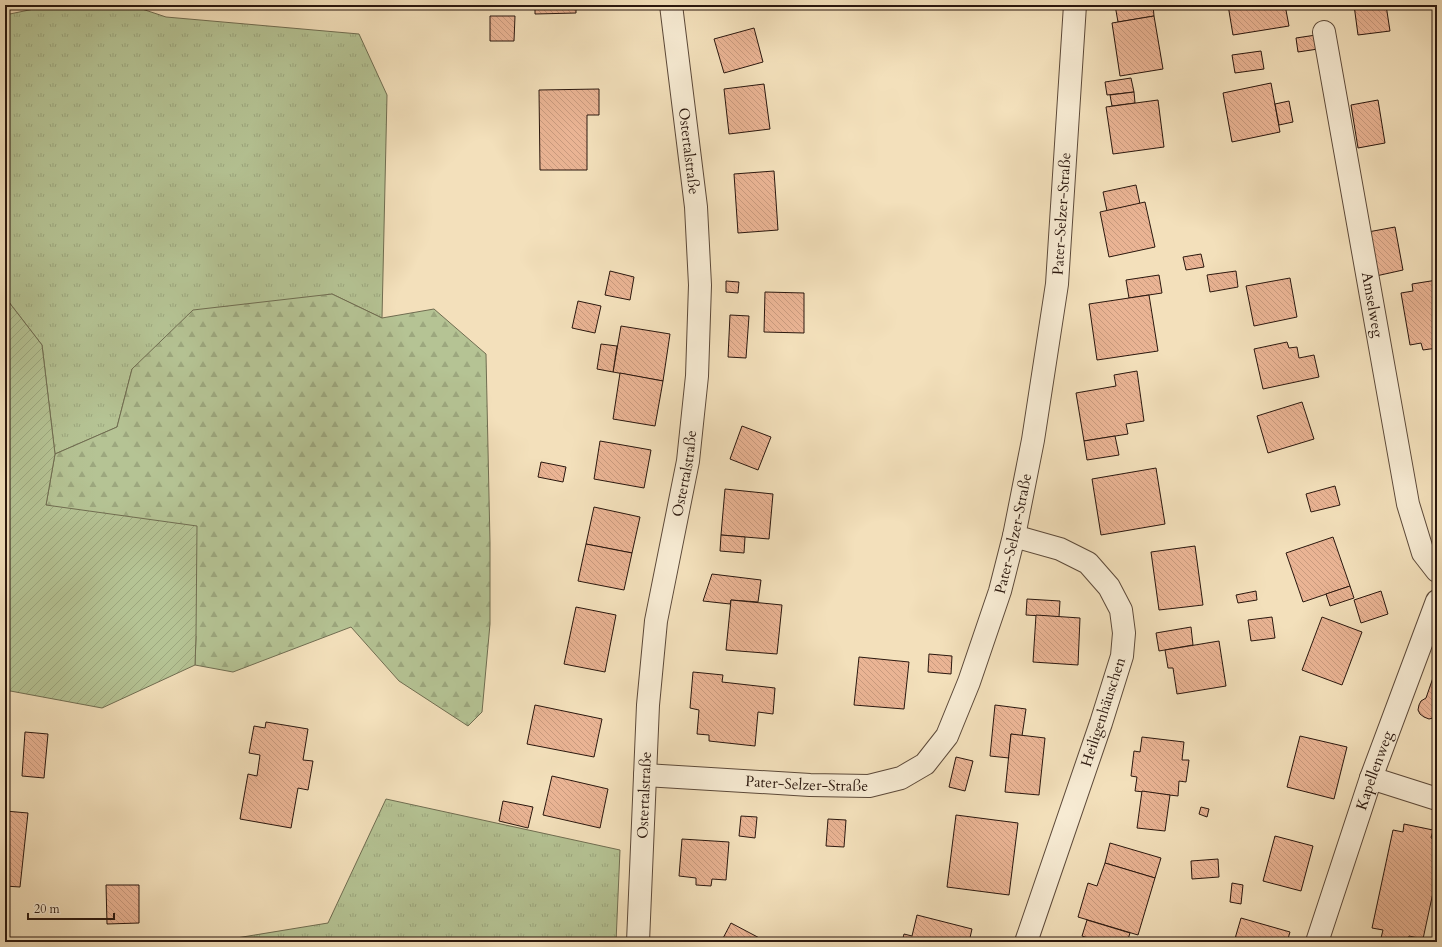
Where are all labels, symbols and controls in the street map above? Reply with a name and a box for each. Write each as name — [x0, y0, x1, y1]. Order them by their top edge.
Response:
street label: Ostertalstraße — [674, 106, 704, 196]
street label: Pater-Selzer-Straße — [1048, 152, 1075, 276]
street label: Amselweg — [1357, 270, 1388, 340]
street label: Ostertalstraße — [667, 429, 701, 518]
street label: Pater-Selzer-Straße — [990, 472, 1036, 596]
street label: Heiligenhäuschen — [1076, 654, 1130, 769]
street label: Kapellenweg — [1351, 727, 1398, 812]
street label: Ostertalstraße — [632, 751, 656, 839]
street label: Pater-Selzer-Straße — [745, 771, 869, 796]
scale bar — [28, 895, 114, 921]
text: 20 m — [34, 901, 61, 917]

